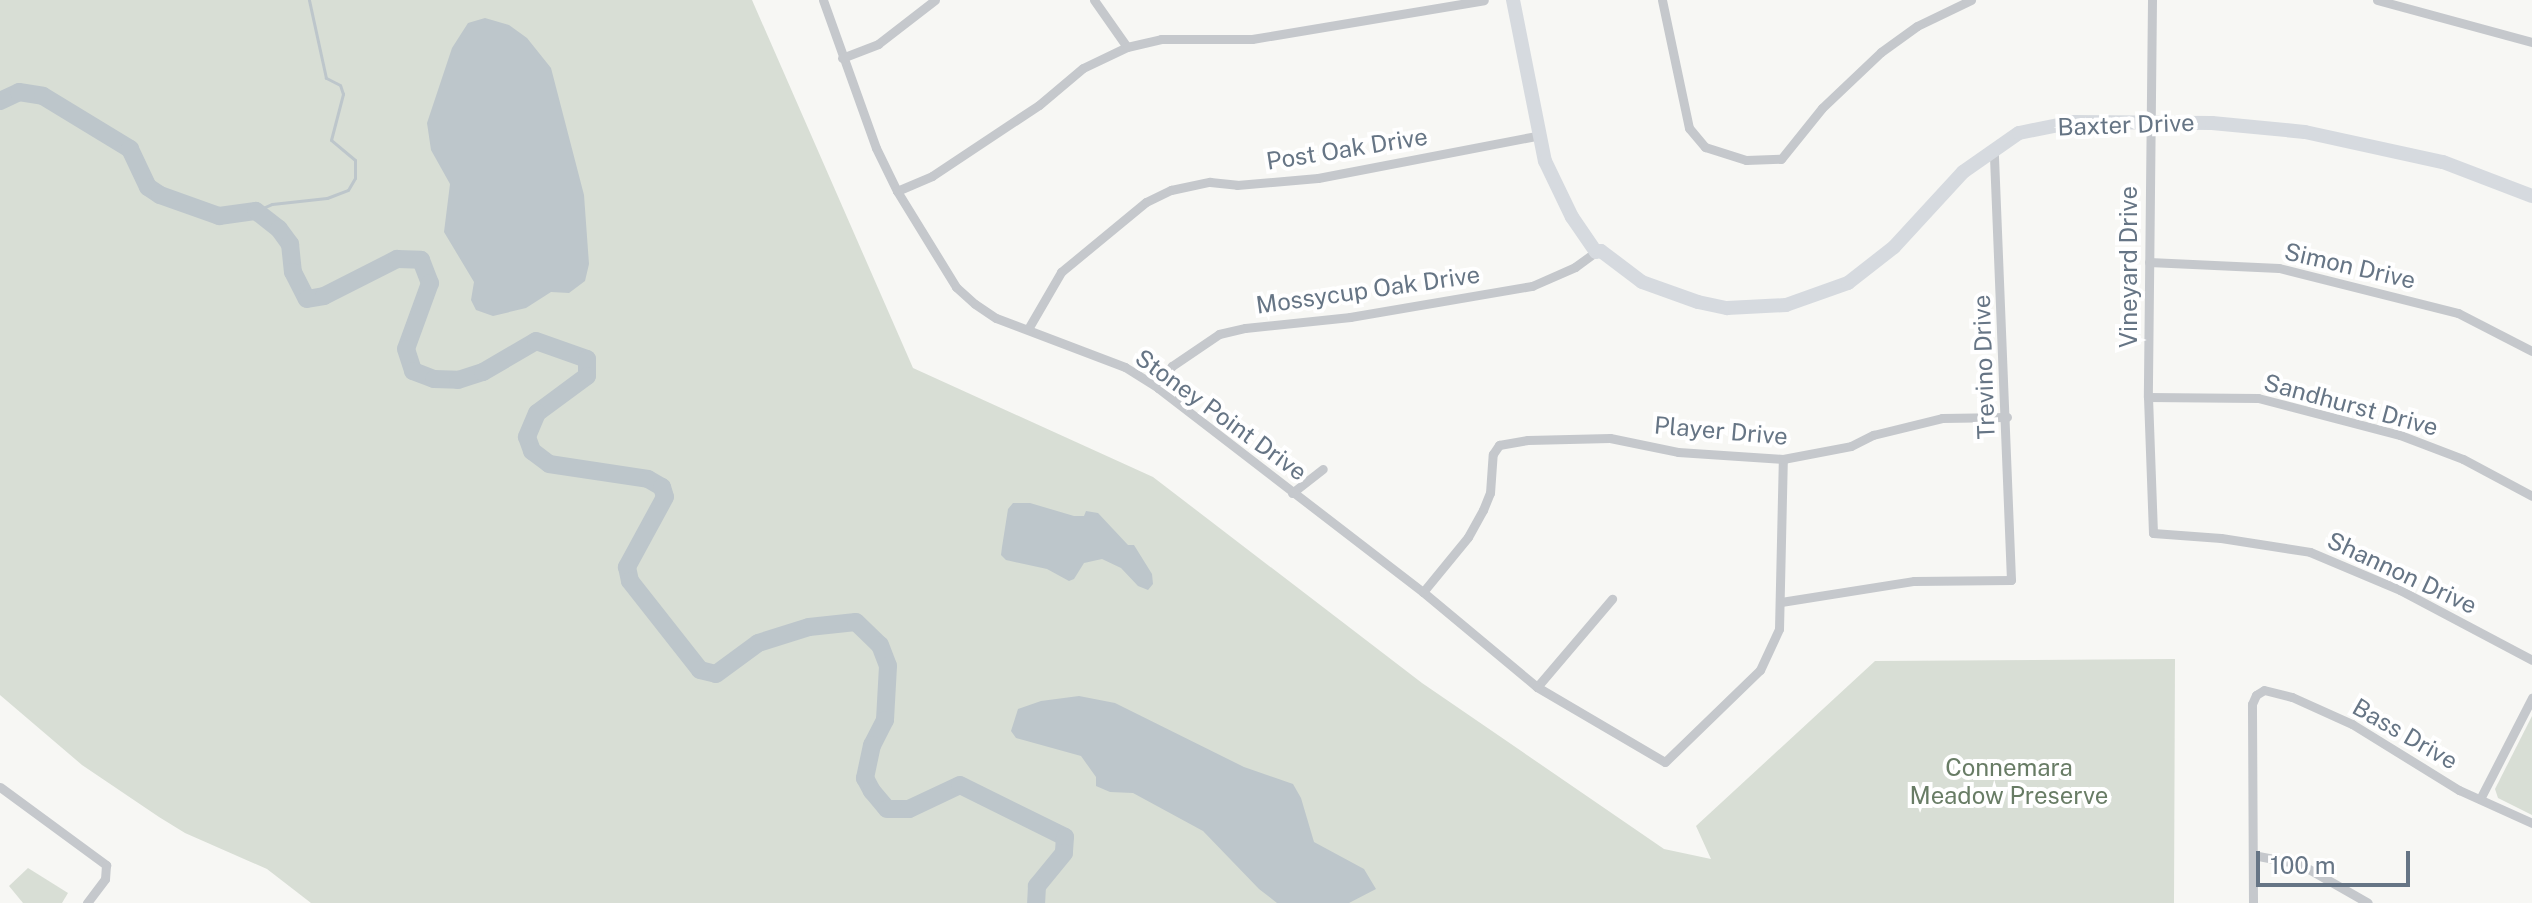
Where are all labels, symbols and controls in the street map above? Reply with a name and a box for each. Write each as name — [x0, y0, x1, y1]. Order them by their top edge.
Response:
street label: Baxter Drive — [2057, 108, 2195, 142]
street label: Post Oak Drive — [1264, 122, 1430, 176]
street label: Vineyard Drive — [2115, 186, 2143, 348]
street label: Simon Drive — [2282, 237, 2418, 295]
street label: Mossycup Oak Drive — [1254, 260, 1482, 320]
street label: Trevino Drive — [1967, 294, 2001, 440]
street label: Stoney Point Drive — [1130, 343, 1312, 487]
street label: Sandhurst Drive — [2261, 368, 2441, 442]
street label: Player Drive — [1653, 411, 1789, 451]
street label: Shannon Drive — [2323, 526, 2481, 620]
street label: Bass Drive — [2347, 692, 2463, 776]
park label: Connemara Meadow Preserve — [1910, 754, 2108, 810]
scale bar — [2260, 835, 2414, 885]
text: 100 m — [2270, 851, 2336, 879]

